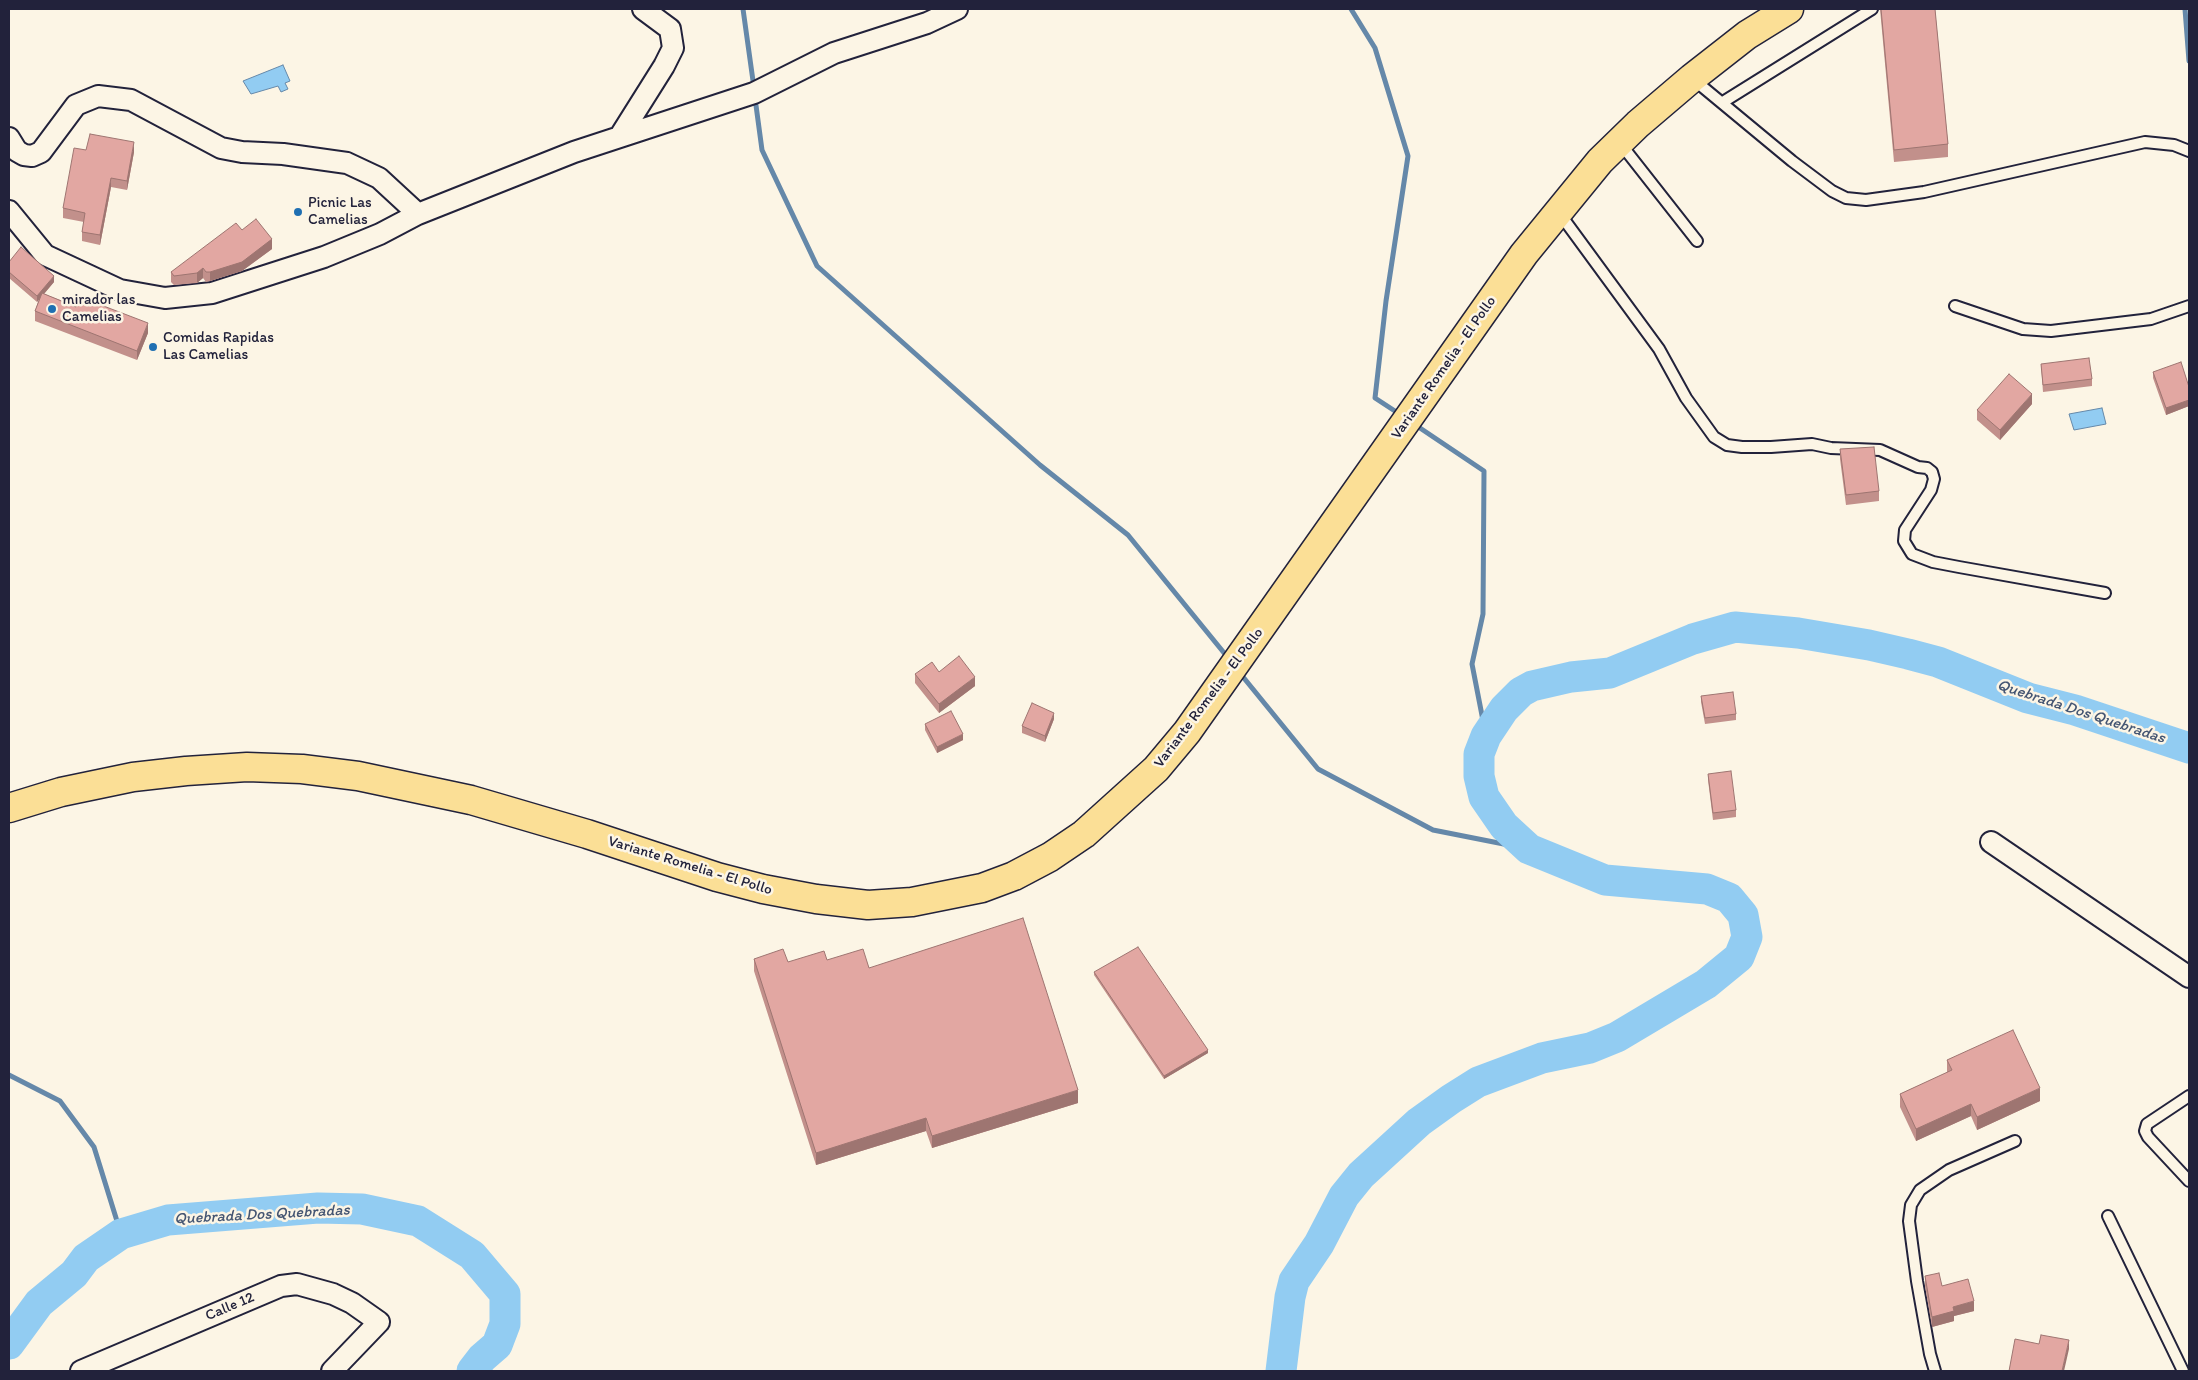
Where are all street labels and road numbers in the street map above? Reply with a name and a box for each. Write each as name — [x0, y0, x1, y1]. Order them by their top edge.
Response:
street label: Variante Romelia - El Pollo — [1388, 293, 1500, 443]
street label: Variante Romelia - El Pollo — [1150, 624, 1268, 772]
street label: Variante Romelia - El Pollo — [606, 832, 774, 900]
street label: Calle 12 — [203, 1289, 257, 1325]

